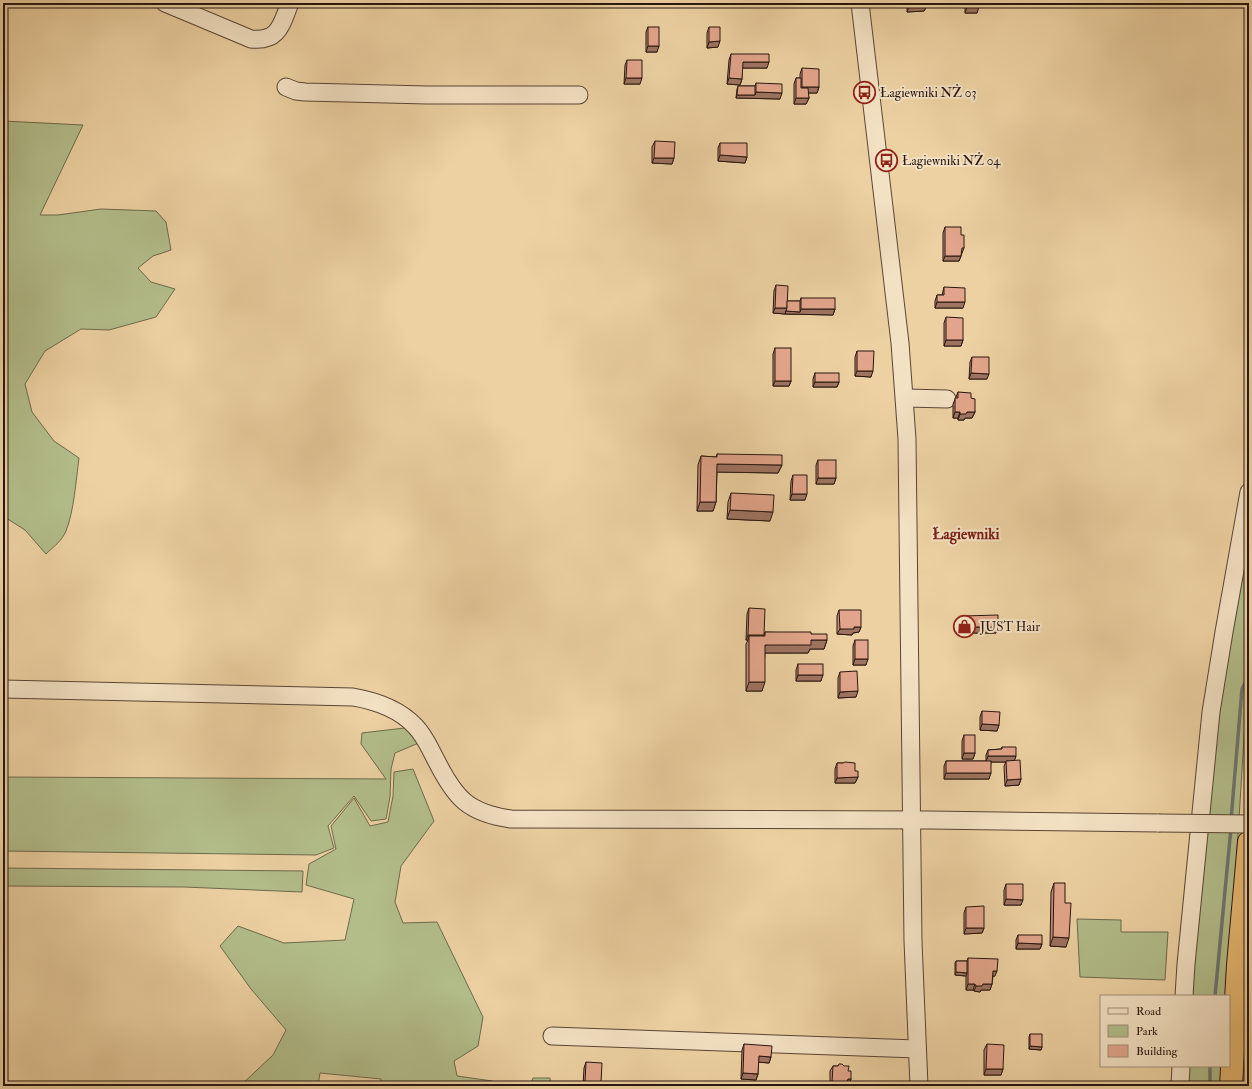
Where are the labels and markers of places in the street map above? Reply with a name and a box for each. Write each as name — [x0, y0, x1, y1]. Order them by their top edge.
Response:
bus stop icon: Łagiewniki NŻ 03 — [852, 80, 878, 106]
place label: Łagiewniki NŻ 03 — [880, 84, 976, 101]
bus stop icon: Łagiewniki NŻ 04 — [873, 148, 899, 174]
place label: Łagiewniki NŻ 04 — [902, 152, 1001, 169]
shop icon: JUST Hair — [952, 614, 978, 640]
place label: JUST Hair — [979, 619, 1040, 635]

